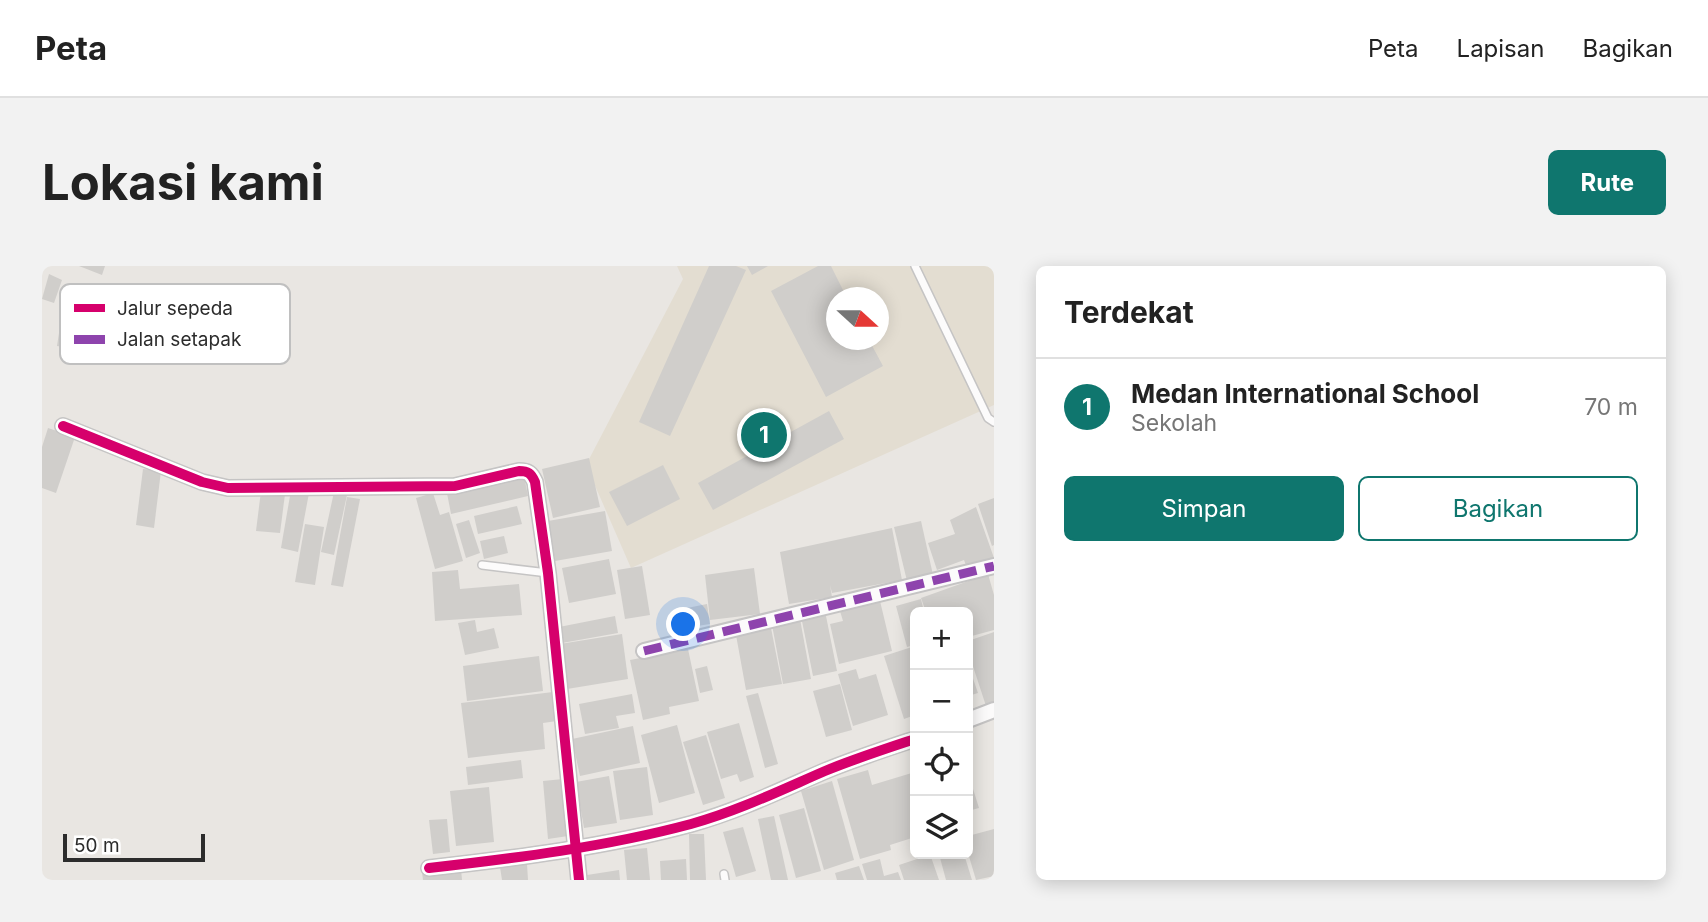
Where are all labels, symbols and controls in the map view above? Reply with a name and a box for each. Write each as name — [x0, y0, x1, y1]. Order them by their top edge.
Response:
text: Peta — [35, 28, 107, 68]
text: Peta — [1368, 34, 1419, 63]
text: Lapisan — [1457, 34, 1544, 63]
text: Bagikan — [1582, 34, 1673, 63]
button: Rute — [1548, 150, 1666, 215]
text: Lokasi kami — [42, 153, 324, 212]
legend — [60, 284, 290, 364]
north arrow — [826, 287, 889, 350]
text: Terdekat — [1064, 294, 1194, 330]
text: Jalur sepeda — [117, 297, 233, 320]
text: Jalan setapak — [117, 328, 242, 351]
text: Medan International School — [1131, 378, 1479, 409]
text: 1 — [1082, 393, 1092, 421]
text: 70 m — [1584, 393, 1638, 421]
pin: 1 — [741, 409, 787, 461]
text: Sekolah — [1131, 409, 1217, 437]
button: Simpan — [1064, 476, 1344, 541]
button: Bagikan — [1358, 476, 1638, 541]
your location — [666, 607, 700, 641]
map controls — [910, 607, 973, 859]
button: + — [910, 607, 973, 670]
button: − — [910, 670, 973, 733]
button: locate — [910, 733, 973, 796]
button: layers — [910, 796, 973, 859]
scale bar — [63, 831, 205, 863]
text: 50 m — [74, 834, 120, 857]

